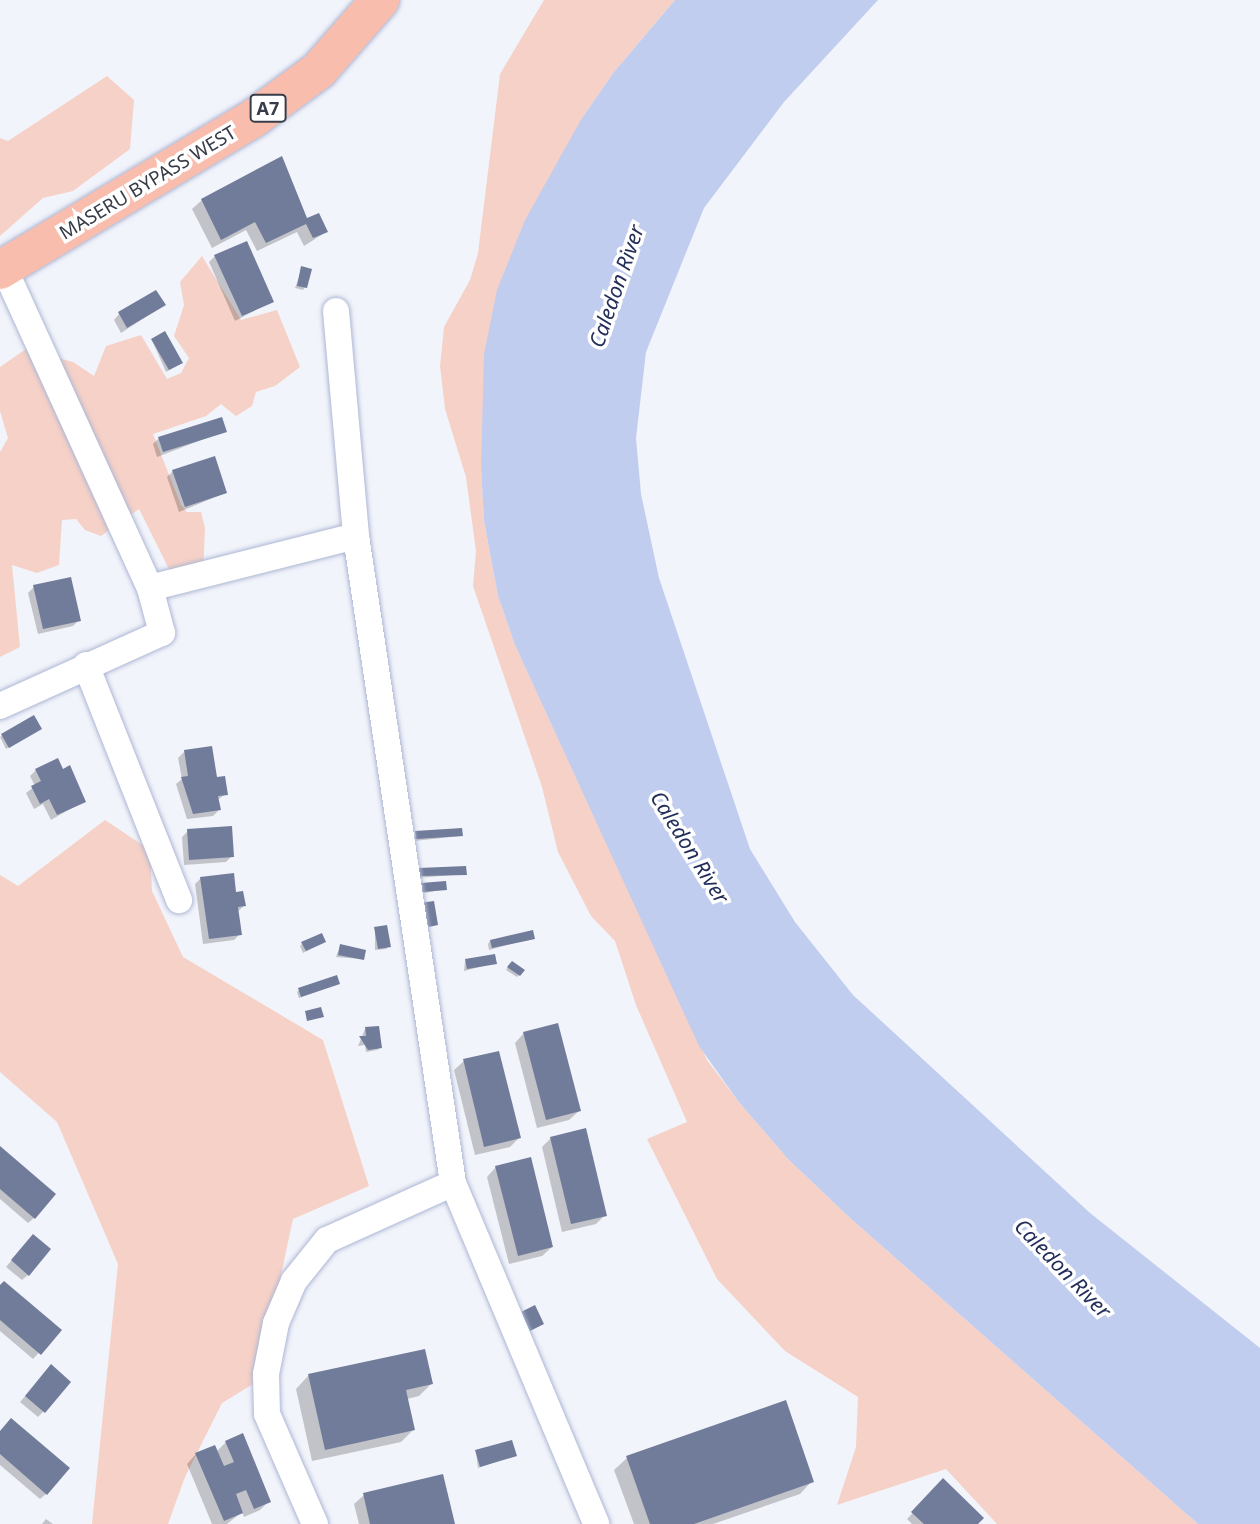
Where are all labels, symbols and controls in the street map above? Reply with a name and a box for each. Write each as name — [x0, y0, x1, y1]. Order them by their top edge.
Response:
road number: A7 — [249, 94, 287, 122]
street label: MASERU BYPASS WEST — [56, 121, 240, 245]
water label: Caledon River — [583, 221, 649, 351]
water label: Caledon River — [645, 786, 735, 908]
water label: Caledon River — [1010, 1213, 1116, 1323]

